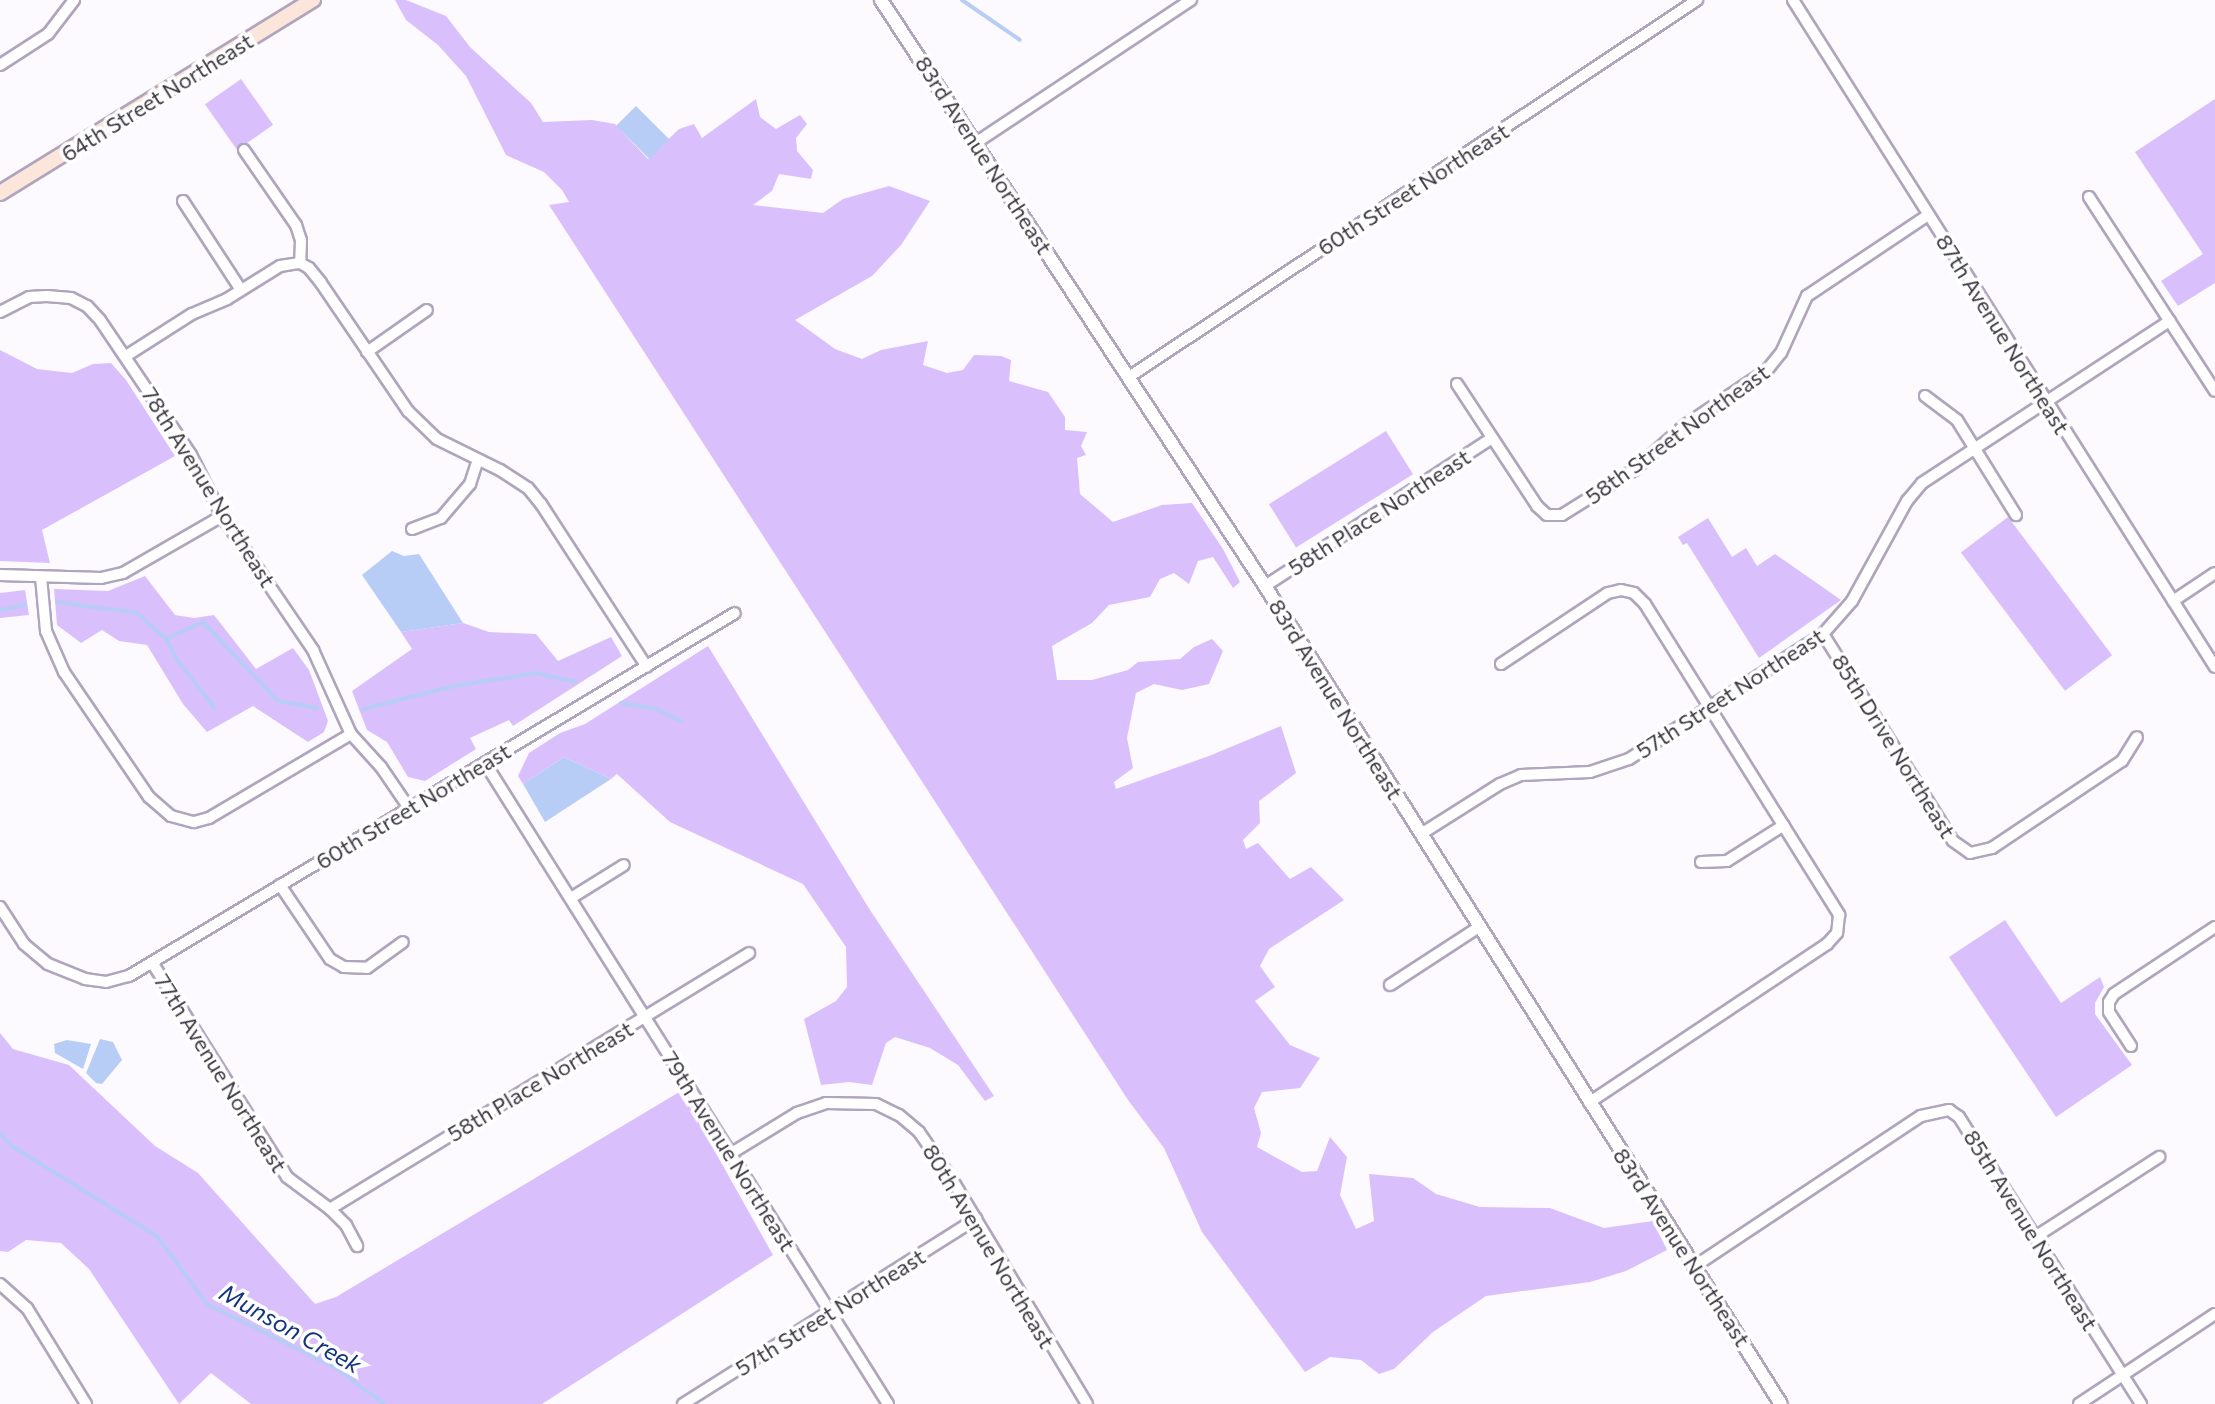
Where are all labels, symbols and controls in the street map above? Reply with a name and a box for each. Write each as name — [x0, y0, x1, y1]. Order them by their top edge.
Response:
street label: 64th Street Northeast — [56, 27, 258, 167]
street label: 83rd Avenue Northeast — [910, 51, 1058, 259]
street label: 60th Street Northeast — [1313, 117, 1513, 261]
street label: 87th Avenue Northeast — [1931, 229, 2075, 439]
street label: 58th Street Northeast — [1580, 359, 1774, 509]
street label: 78th Avenue Northeast — [137, 382, 281, 592]
street label: 58th Place Northeast — [1283, 443, 1475, 581]
street label: 83rd Avenue Northeast — [1264, 594, 1408, 804]
street label: 57th Street Northeast — [1631, 622, 1829, 764]
street label: 85th Drive Northeast — [1827, 649, 1961, 843]
street label: 60th Street Northeast — [311, 737, 515, 875]
street label: 77th Avenue Northeast — [149, 969, 293, 1177]
street label: 58th Place Northeast — [442, 1015, 638, 1147]
street label: 79th Avenue Northeast — [657, 1046, 801, 1256]
street label: 85th Avenue Northeast — [1958, 1125, 2104, 1335]
street label: 80th Avenue Northeast — [918, 1139, 1060, 1353]
street label: 83rd Avenue Northeast — [1608, 1143, 1756, 1351]
street label: 57th Street Northeast — [730, 1243, 930, 1381]
water label: Munson Creek — [215, 1277, 367, 1379]

